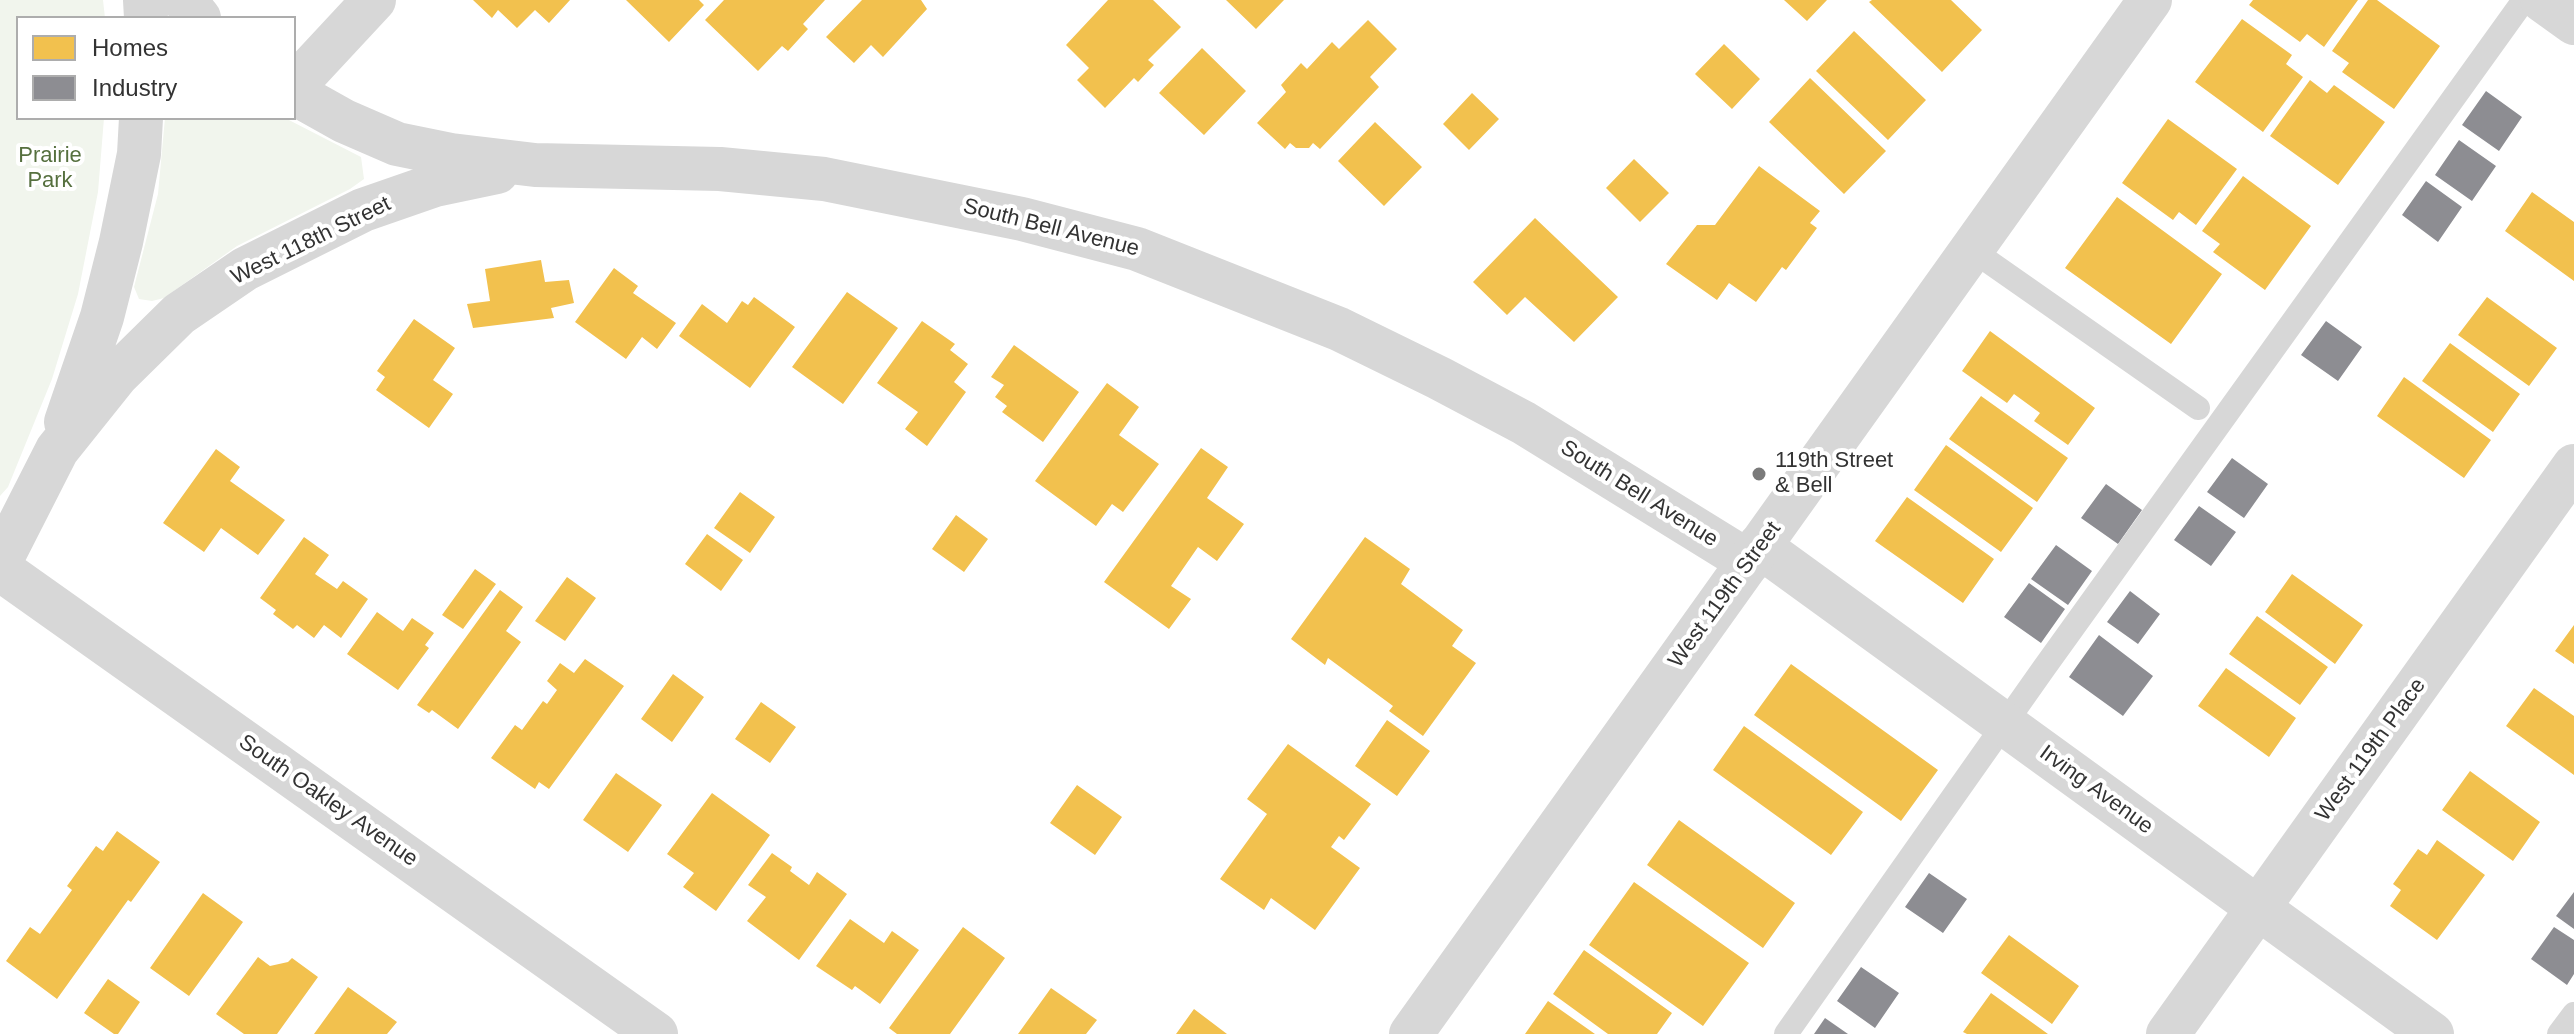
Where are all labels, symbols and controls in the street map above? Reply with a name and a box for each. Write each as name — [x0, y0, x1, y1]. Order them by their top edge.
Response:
legend — [16, 16, 296, 120]
text: Homes — [92, 34, 168, 61]
text: Industry — [92, 74, 177, 101]
park label: Prairie Park — [18, 143, 82, 194]
street label: West 118th Street — [227, 191, 395, 291]
street label: South Bell Avenue — [960, 193, 1142, 263]
street label: South Bell Avenue — [1555, 435, 1723, 553]
place label: 119th Street & Bell — [1775, 448, 1893, 500]
marker: 119th Street & Bell — [1750, 465, 1768, 483]
street label: West 119th Street — [1663, 517, 1787, 673]
street label: West 119th Place — [2310, 673, 2432, 827]
street label: South Oakley Avenue — [233, 729, 423, 873]
street label: Irving Avenue — [2034, 740, 2158, 840]

